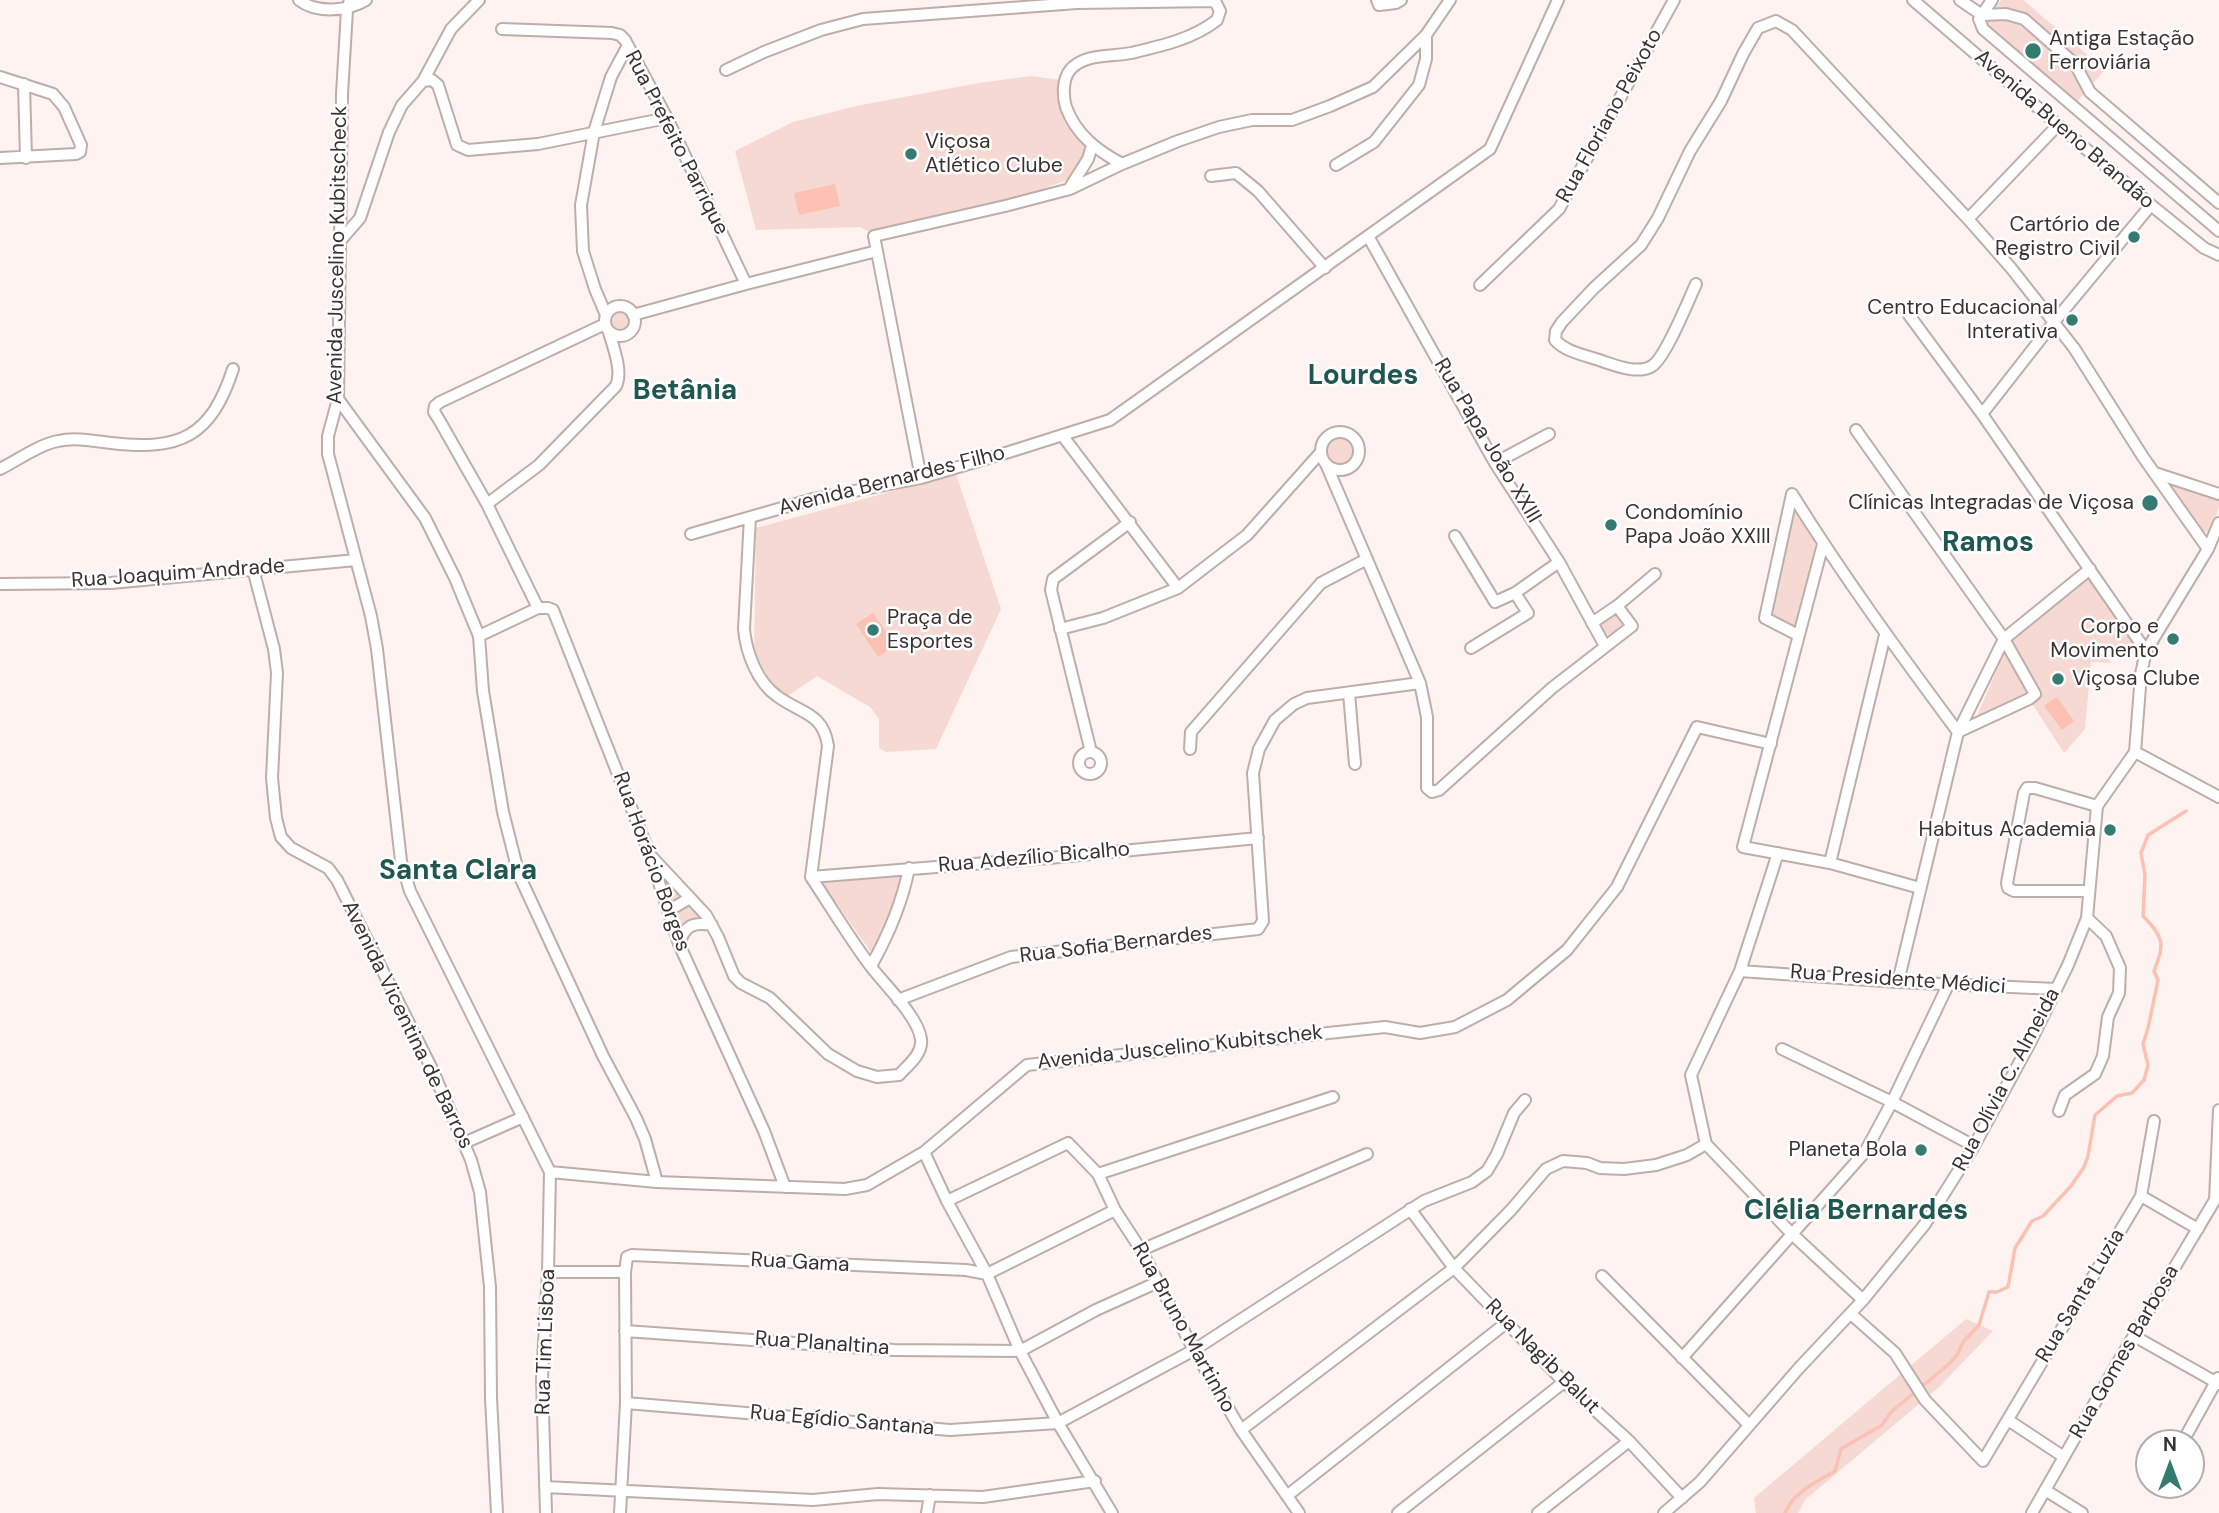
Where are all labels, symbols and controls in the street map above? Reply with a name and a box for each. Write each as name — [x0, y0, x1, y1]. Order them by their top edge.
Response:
street label: Rua Floriano Peixoto — [1552, 25, 1668, 207]
place label: Antiga Estação Ferroviária — [2049, 26, 2194, 76]
marker: Antiga Estação Ferroviária — [2023, 41, 2043, 61]
street label: Avenida Bueno Brandão — [1969, 45, 2159, 215]
street label: Rua Prefeito Parrique — [619, 47, 733, 239]
street label: Avenida Juscelino Kubitscheck — [323, 105, 353, 405]
place label: Viçosa Atlético Clube — [925, 129, 1063, 179]
marker: Viçosa Atlético Clube — [903, 146, 919, 162]
place label: Cartório de Registro Civil — [1995, 212, 2120, 262]
marker: Cartório de Registro Civil — [2126, 229, 2142, 245]
place label: Centro Educacional Interativa — [1867, 295, 2058, 345]
marker: Centro Educacional Interativa — [2064, 312, 2080, 328]
street label: Rua Papa João XXIII — [1428, 354, 1546, 528]
district label: Lourdes — [1308, 360, 1418, 394]
district label: Betânia — [633, 375, 737, 409]
street label: Avenida Bernardes Filho — [776, 441, 1008, 521]
place label: Clínicas Integradas de Viçosa — [1848, 490, 2134, 516]
marker: Clínicas Integradas de Viçosa — [2140, 493, 2160, 513]
place label: Condomínio Papa João XXIII — [1625, 500, 1771, 550]
marker: Condomínio Papa João XXIII — [1603, 517, 1619, 533]
district label: Ramos — [1942, 527, 2034, 561]
street label: Rua Joaquim Andrade — [70, 554, 286, 594]
place label: Praça de Esportes — [887, 605, 973, 655]
place label: Corpo e Movimento — [2050, 614, 2159, 664]
marker: Praça de Esportes — [865, 622, 881, 638]
marker: Corpo e Movimento — [2165, 631, 2181, 647]
place label: Viçosa Clube — [2072, 666, 2200, 692]
marker: Viçosa Clube — [2050, 671, 2066, 687]
street label: Rua Horácio Borges — [607, 769, 695, 955]
place label: Habitus Academia — [1919, 817, 2096, 843]
marker: Habitus Academia — [2102, 822, 2118, 838]
street label: Rua Adezílio Bicalho — [937, 837, 1131, 879]
district label: Santa Clara — [379, 855, 537, 889]
street label: Avenida Vicentina de Barros — [336, 897, 478, 1153]
street label: Rua Sofia Bernardes — [1018, 921, 1214, 969]
street label: Rua Presidente Médici — [1789, 960, 2007, 1000]
street label: Rua Olívia C. Almeida — [1948, 984, 2066, 1176]
street label: Avenida Juscelino Kubitschek — [1036, 1020, 1324, 1076]
place label: Planeta Bola — [1789, 1137, 1907, 1163]
marker: Planeta Bola — [1913, 1142, 1929, 1158]
district label: Clélia Bernardes — [1744, 1195, 1968, 1229]
street label: Rua Santa Luzia — [2031, 1225, 2131, 1367]
street label: Rua Bruno Martinho — [1126, 1238, 1240, 1418]
street label: Rua Gama — [750, 1248, 850, 1278]
street label: Rua Gomes Barbosa — [2065, 1261, 2185, 1443]
street label: Rua Tim Lisboa — [531, 1268, 561, 1416]
street label: Rua Nagib Balut — [1479, 1294, 1605, 1420]
street label: Rua Planaltina — [754, 1327, 890, 1361]
street label: Rua Egídio Santana — [749, 1400, 935, 1442]
north arrow — [2135, 1429, 2205, 1499]
text: N — [2163, 1432, 2177, 1457]

